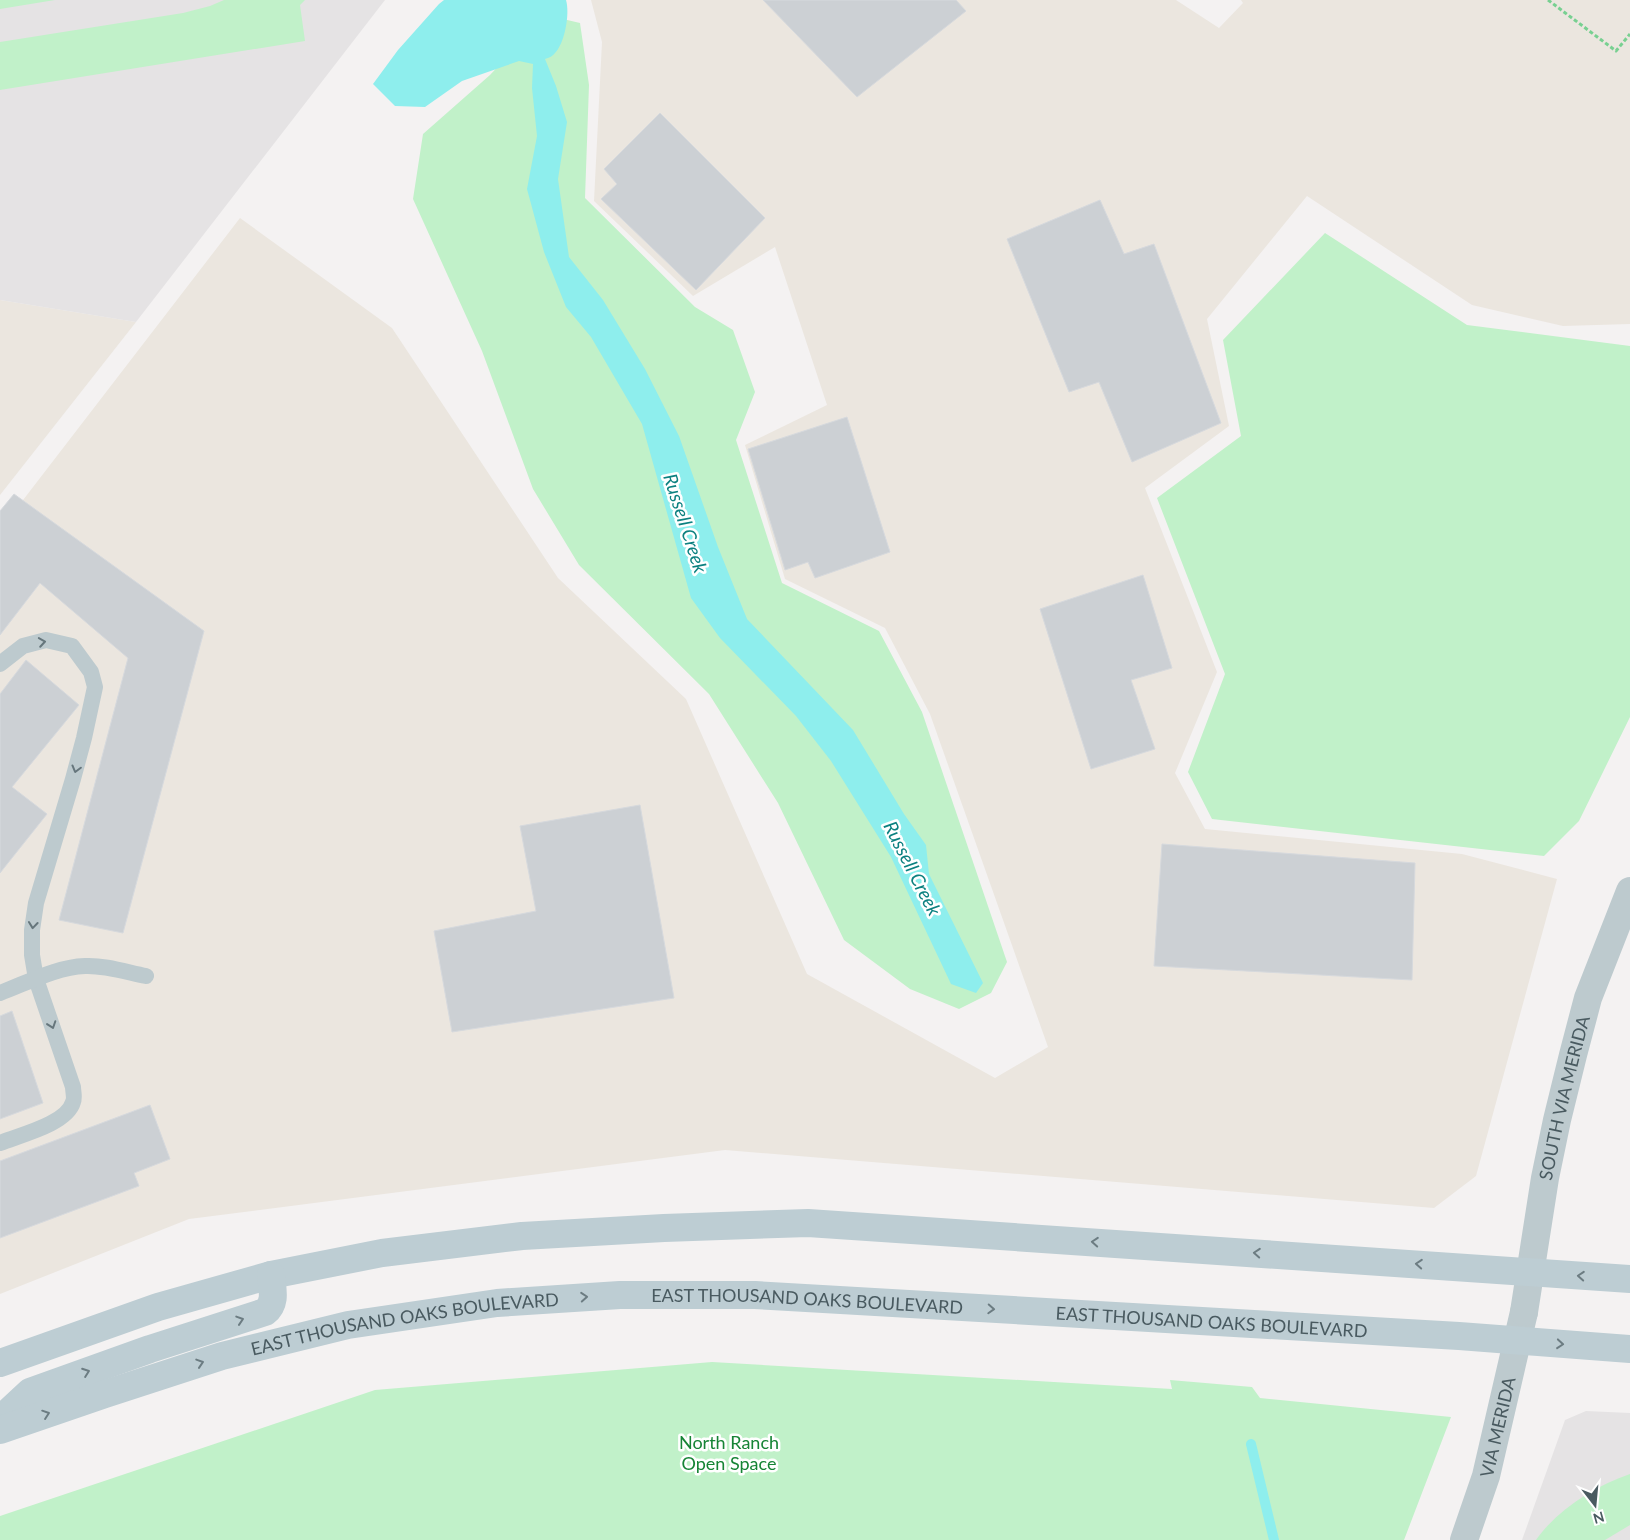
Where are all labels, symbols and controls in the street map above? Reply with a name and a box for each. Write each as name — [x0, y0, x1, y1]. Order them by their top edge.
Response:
water label: Russell Creek — [659, 470, 713, 577]
one-way arrow — [38, 637, 46, 648]
one-way arrow — [71, 764, 82, 773]
water label: Russell Creek — [879, 817, 947, 920]
one-way arrow — [28, 921, 39, 929]
street label: SOUTH VIA MERIDA — [1534, 1012, 1594, 1182]
one-way arrow — [46, 1020, 56, 1029]
one-way arrow — [1091, 1237, 1099, 1248]
one-way arrow — [1253, 1248, 1261, 1259]
one-way arrow — [1415, 1259, 1423, 1270]
one-way arrow — [1577, 1270, 1585, 1281]
street label: EAST THOUSAND OAKS BOULEVARD — [651, 1284, 964, 1318]
street label: EAST THOUSAND OAKS BOULEVARD — [248, 1288, 559, 1360]
one-way arrow — [580, 1292, 588, 1303]
street label: EAST THOUSAND OAKS BOULEVARD — [1055, 1302, 1368, 1342]
one-way arrow — [987, 1303, 995, 1314]
one-way arrow — [236, 1315, 244, 1325]
one-way arrow — [1556, 1338, 1564, 1349]
one-way arrow — [196, 1359, 204, 1369]
one-way arrow — [82, 1367, 90, 1377]
street label: VIA MERIDA — [1475, 1374, 1520, 1479]
one-way arrow — [41, 1410, 50, 1420]
park label: North Ranch Open Space — [679, 1431, 779, 1474]
north arrow — [1570, 1480, 1620, 1530]
text: N — [1591, 1508, 1606, 1528]

